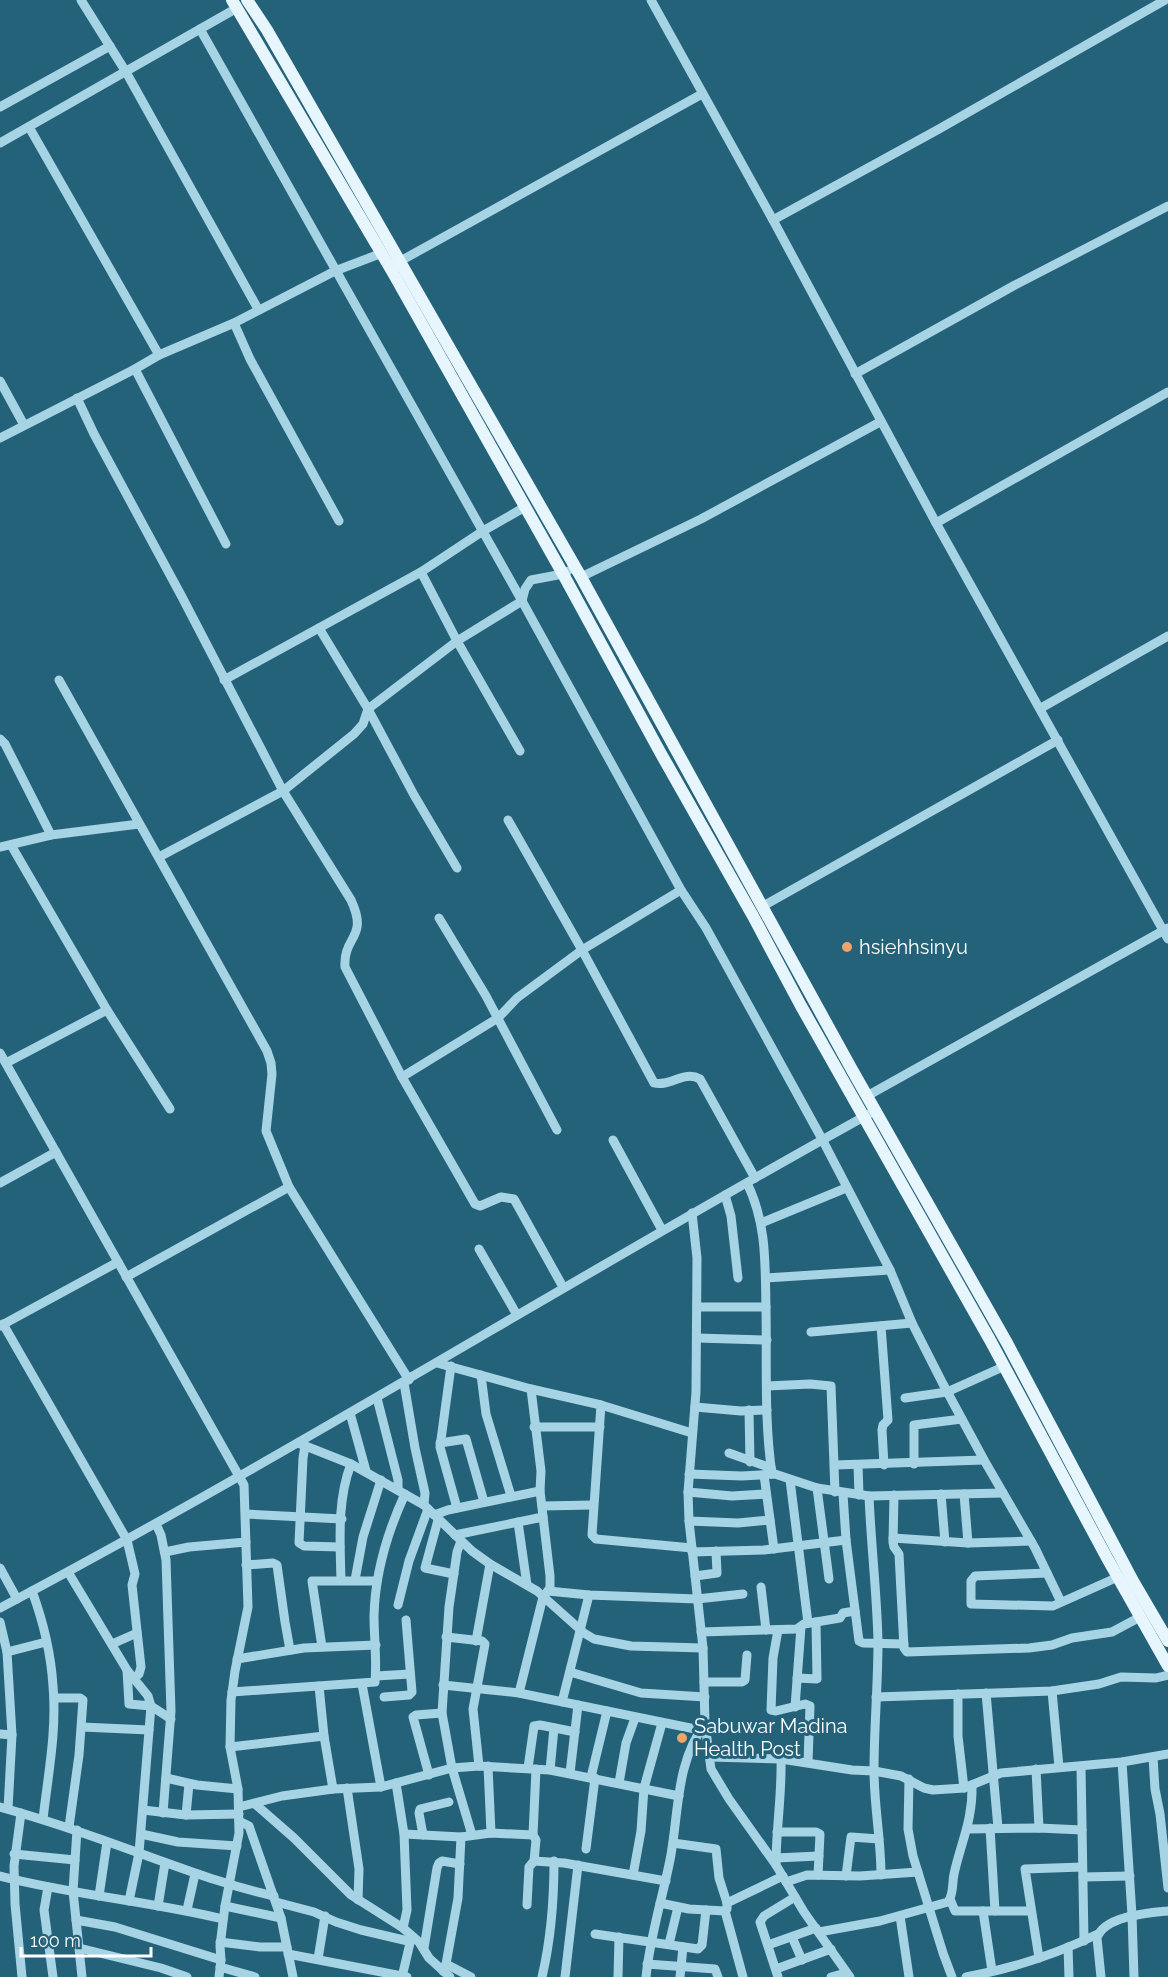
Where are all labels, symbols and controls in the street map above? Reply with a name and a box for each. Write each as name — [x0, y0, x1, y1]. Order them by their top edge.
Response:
place label: hsiehhsinyu — [859, 935, 968, 959]
marker: hsiehhsinyu — [840, 940, 854, 954]
place label: Sabuwar Madina Health Post — [694, 1714, 848, 1761]
marker: Sabuwar Madina Health Post — [675, 1731, 689, 1745]
scale bar — [21, 1920, 152, 1958]
text: 100 m — [30, 1930, 81, 1951]

